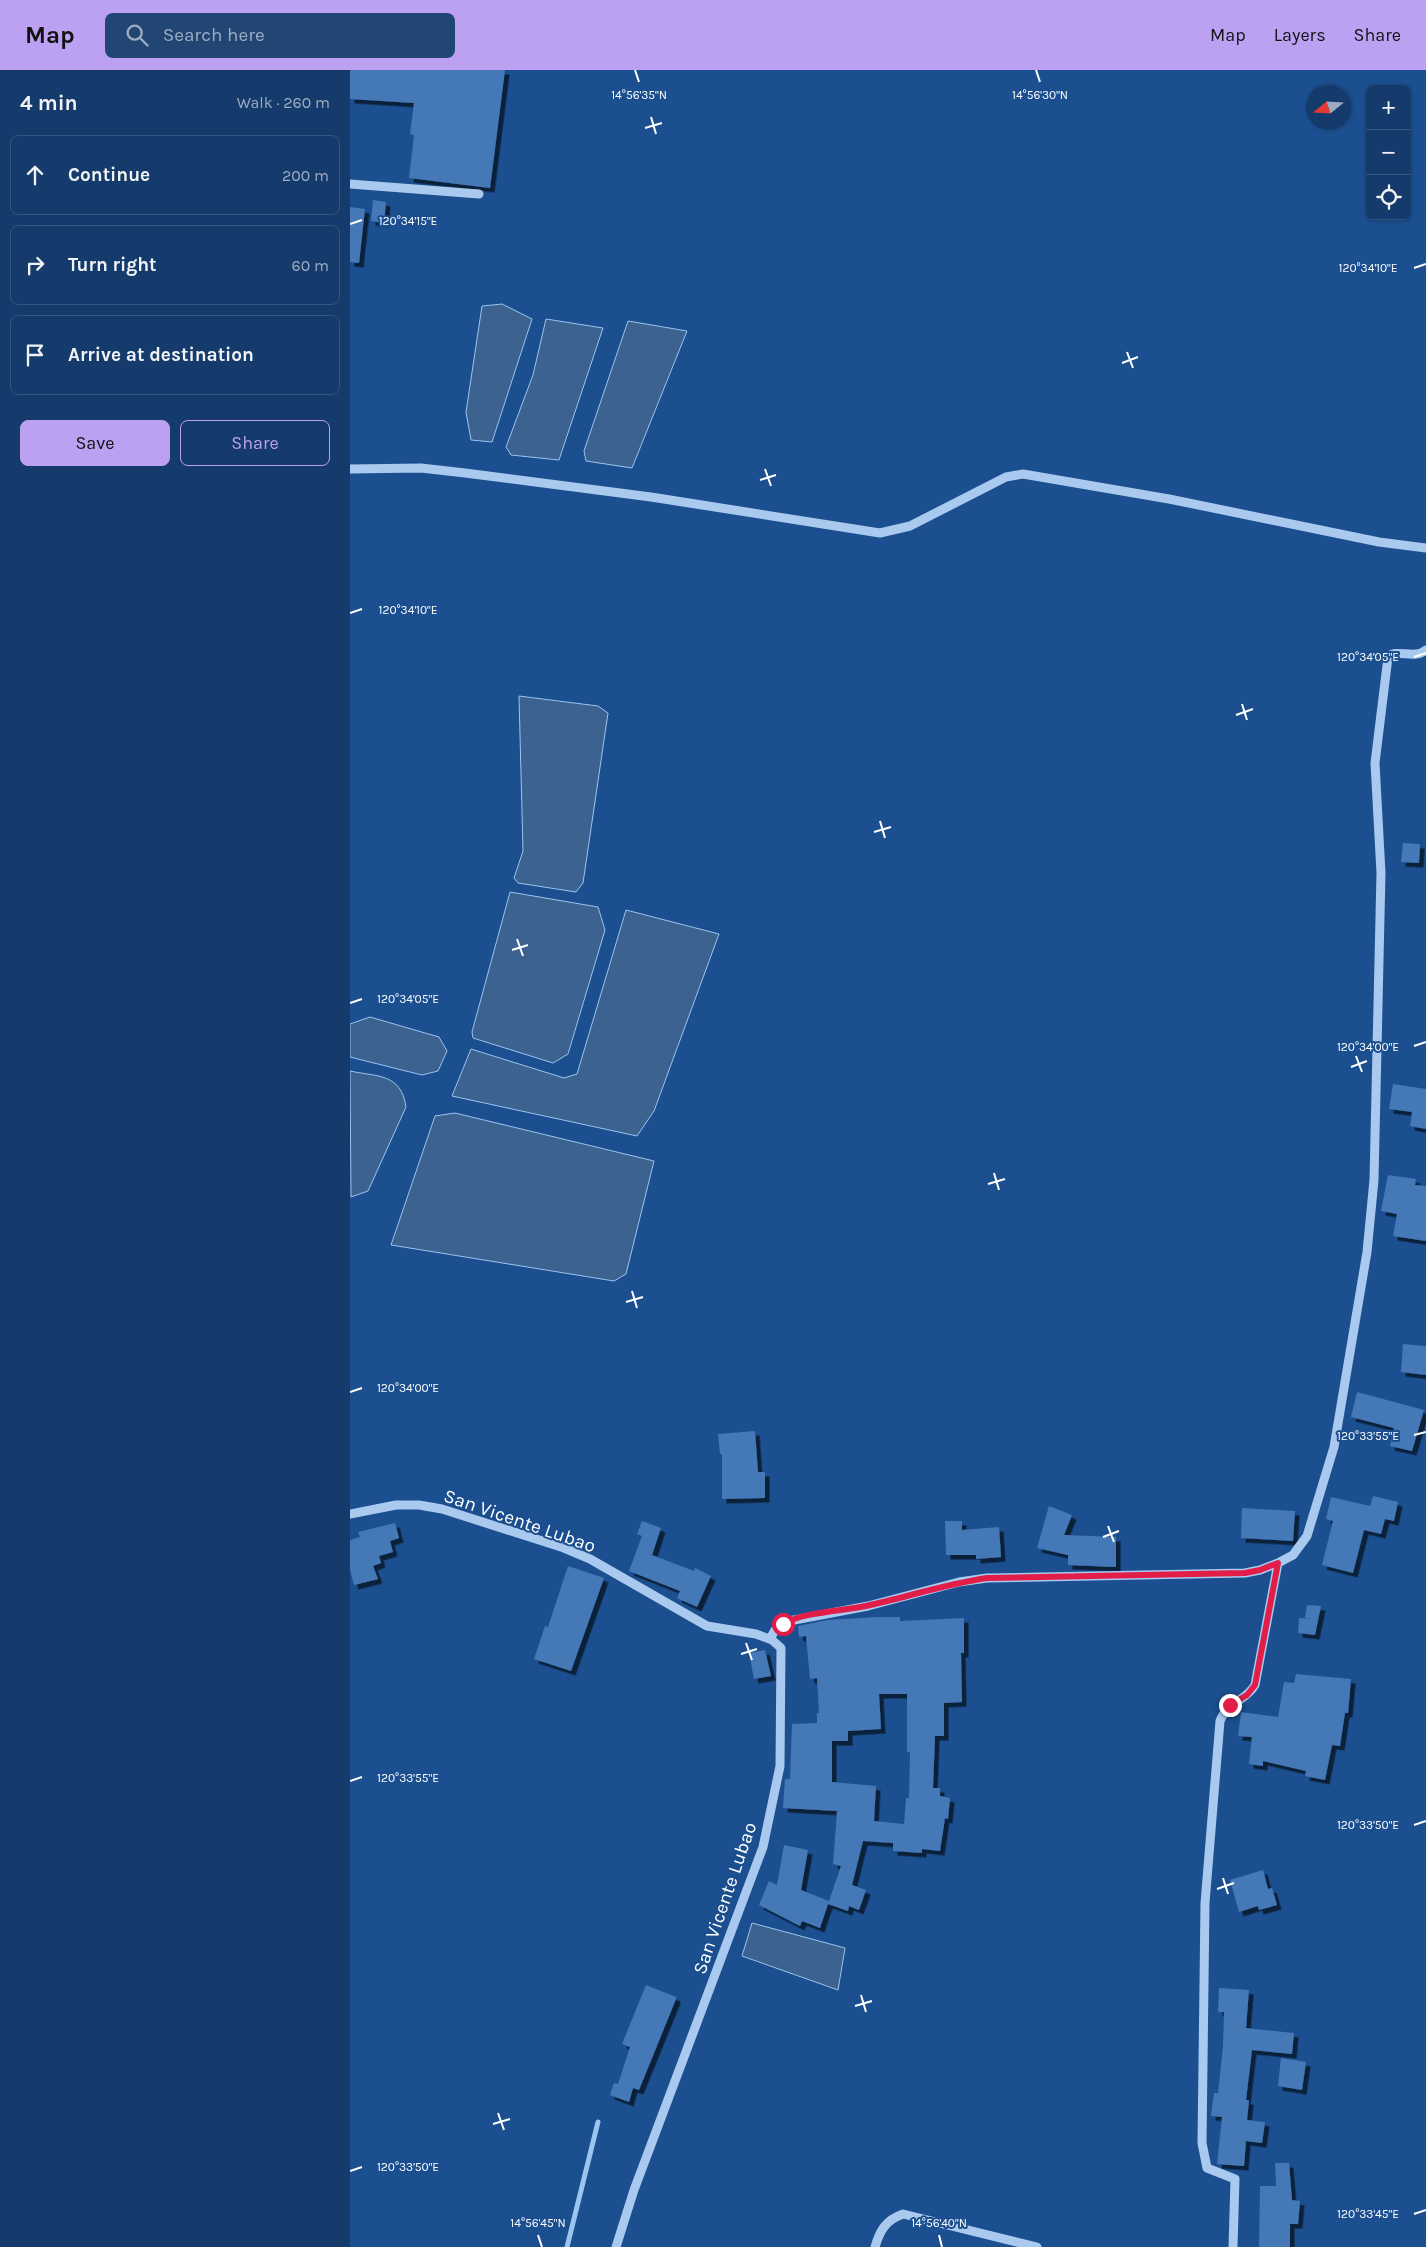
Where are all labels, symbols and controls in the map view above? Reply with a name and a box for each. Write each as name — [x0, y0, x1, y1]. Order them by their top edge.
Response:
search box — [105, 13, 455, 58]
text: Map — [25, 21, 75, 49]
icon: search — [123, 21, 151, 49]
text: Search here — [163, 24, 265, 46]
text: Map — [1210, 24, 1246, 46]
text: Layers — [1274, 24, 1326, 46]
text: Share — [1354, 24, 1401, 46]
north arrow — [1306, 85, 1351, 130]
map controls — [1366, 85, 1411, 220]
button: + — [1366, 85, 1411, 130]
text: 14°56'35"N — [611, 88, 667, 102]
text: 14°56'30"N — [1012, 88, 1068, 102]
text: 4 min — [20, 91, 78, 115]
text: Walk · 260 m — [237, 93, 330, 112]
button: − — [1366, 130, 1411, 175]
icon: ahead — [21, 161, 49, 189]
text: Continue — [68, 164, 150, 186]
text: 200 m — [282, 166, 329, 185]
button: locate — [1366, 175, 1411, 220]
text: 120°34'15"E — [379, 214, 437, 228]
icon: right — [21, 251, 49, 279]
text: Turn right — [68, 254, 157, 276]
text: 60 m — [292, 256, 329, 275]
text: 120°34'10"E — [1338, 261, 1398, 275]
icon: arrive — [21, 341, 49, 369]
text: Arrive at destination — [68, 344, 254, 366]
button: Save — [20, 420, 170, 466]
button: Share — [180, 420, 330, 466]
text: 120°34'10"E — [378, 603, 438, 617]
text: 120°34'05"E — [1337, 650, 1399, 664]
text: 120°34'05"E — [377, 992, 439, 1006]
text: 120°34'00"E — [1337, 1040, 1399, 1054]
text: 120°34'00"E — [377, 1381, 439, 1395]
text: 120°33'55"E — [1337, 1429, 1399, 1443]
street label: San Vicente Lubao — [441, 1485, 599, 1557]
route start — [772, 1613, 795, 1636]
route end — [1219, 1694, 1242, 1717]
text: 120°33'55"E — [377, 1771, 439, 1785]
text: 120°33'50"E — [1337, 1818, 1399, 1832]
street label: San Vicente Lubao — [689, 1819, 761, 1977]
text: 120°33'50"E — [377, 2160, 439, 2174]
text: 120°33'45"E — [1337, 2207, 1399, 2221]
text: 14°56'45"N — [510, 2216, 566, 2230]
text: 14°56'40"N — [911, 2216, 967, 2230]

